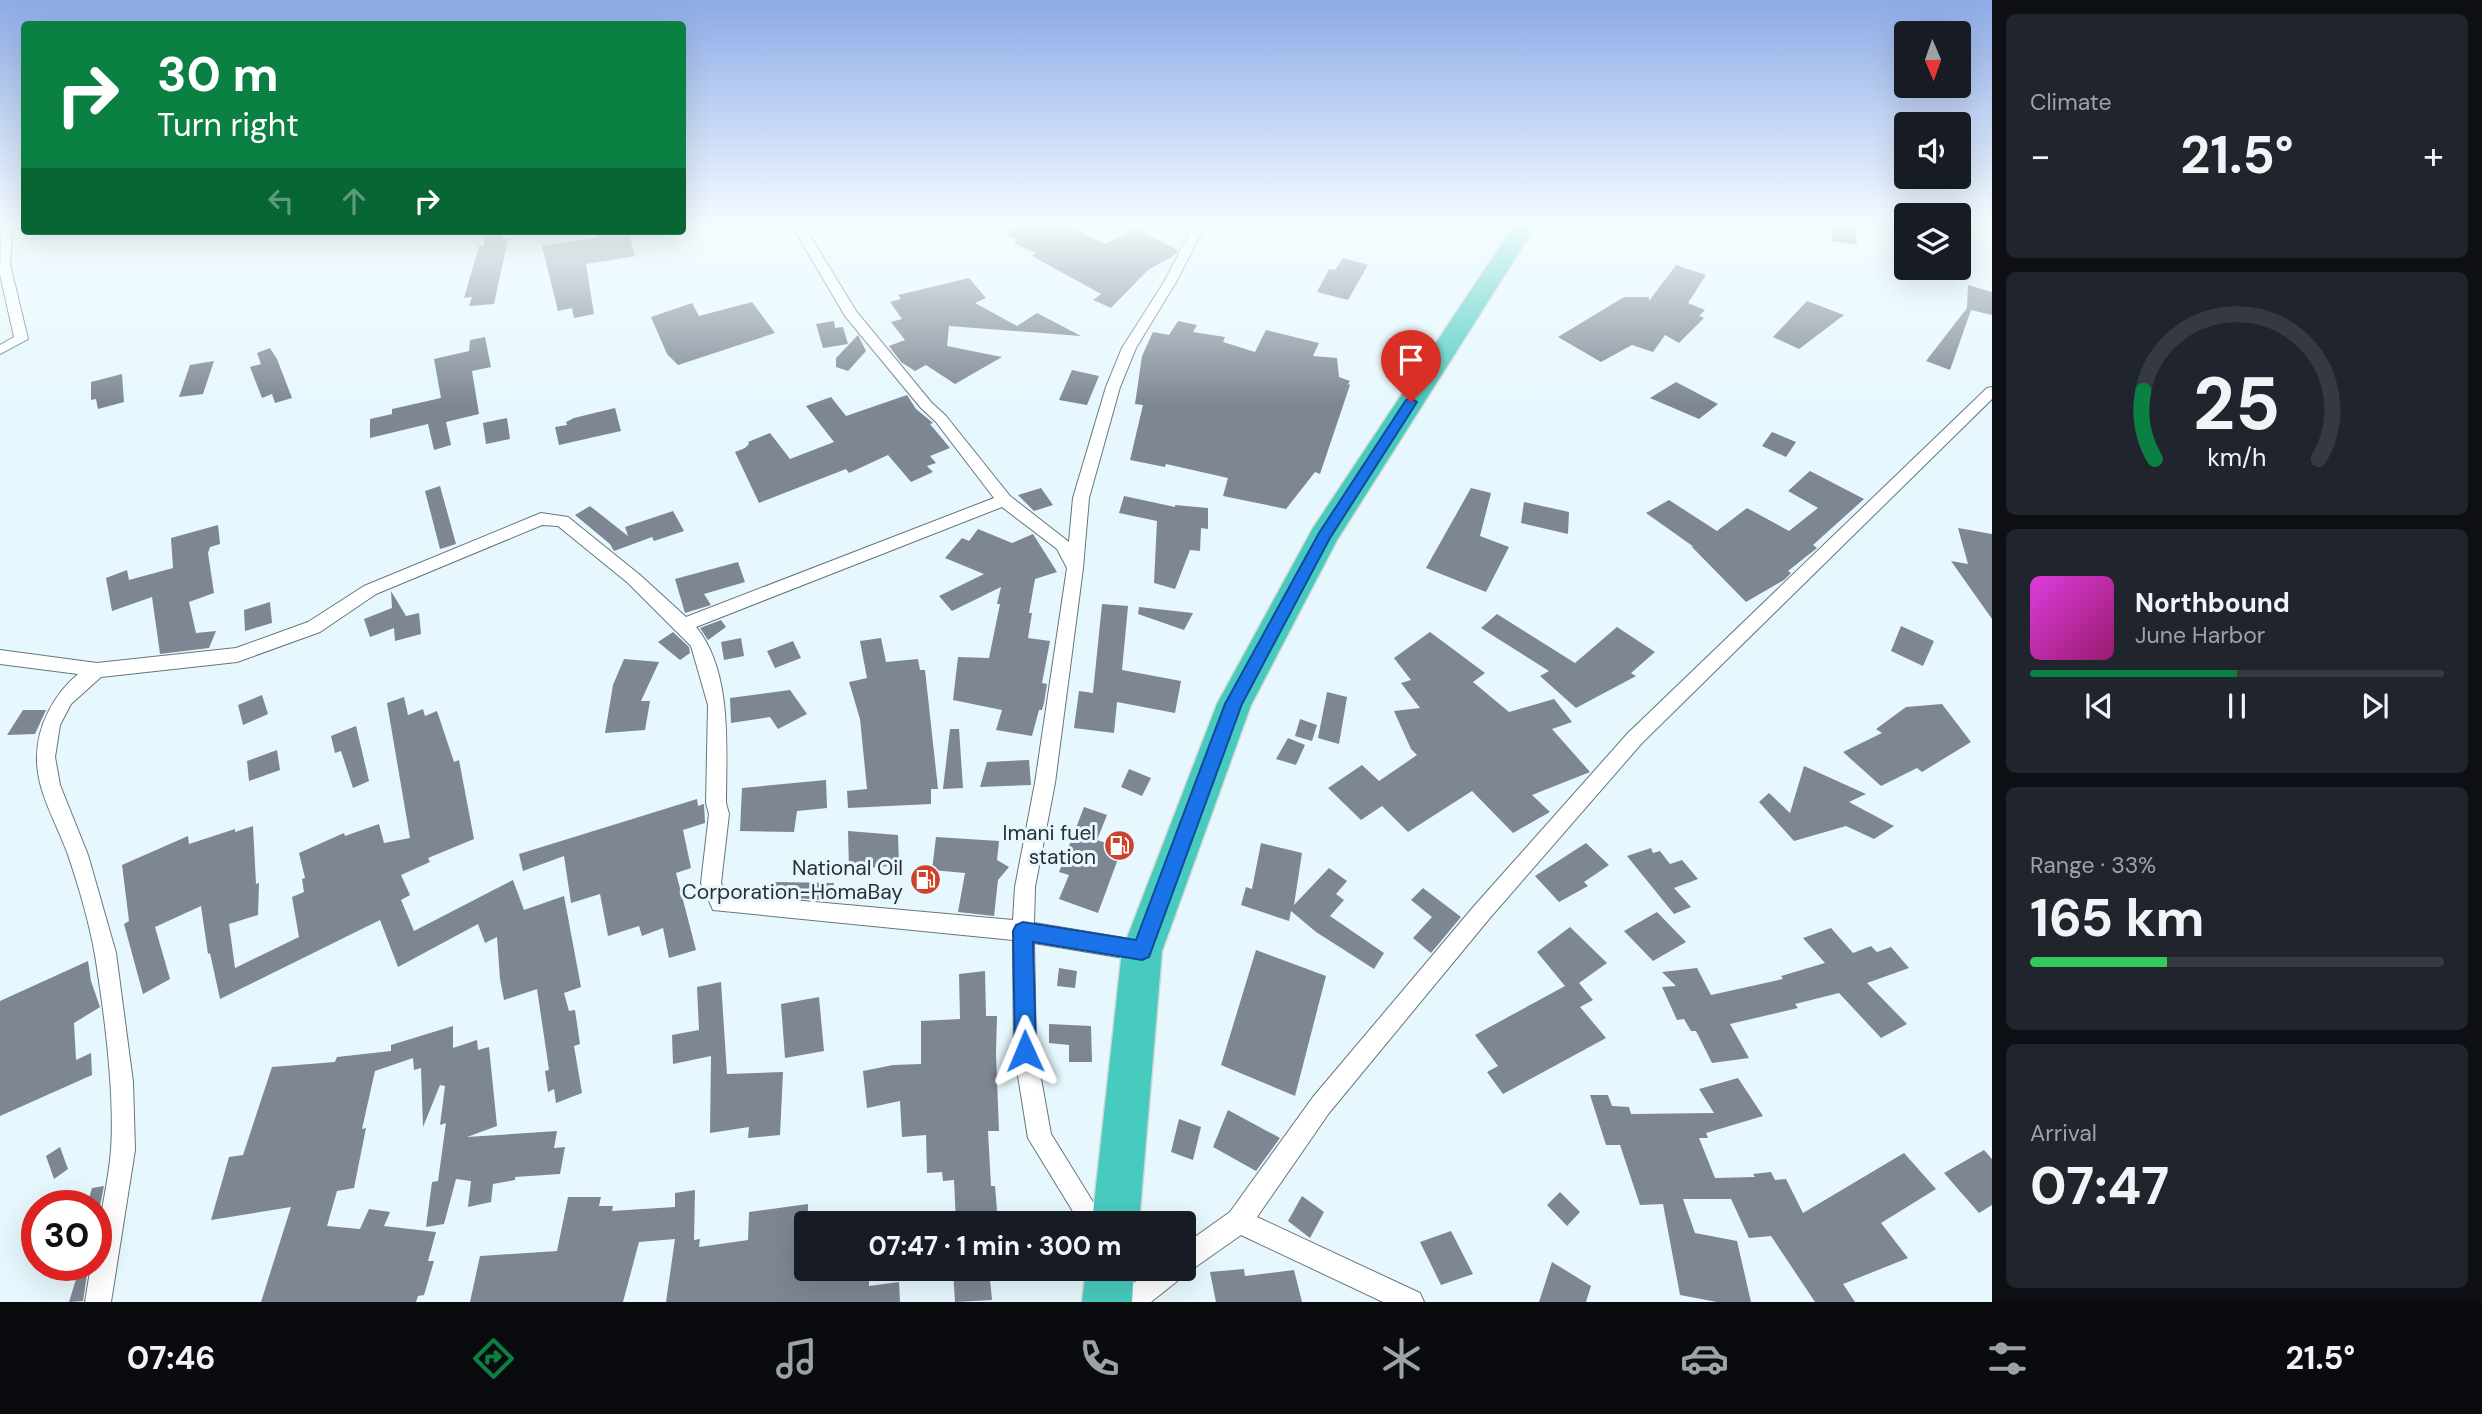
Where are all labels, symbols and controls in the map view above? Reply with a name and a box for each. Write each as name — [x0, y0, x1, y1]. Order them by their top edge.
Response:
north arrow — [1894, 21, 1970, 98]
map controls — [1894, 21, 1971, 280]
text: 30 m — [157, 42, 279, 106]
icon: right — [42, 49, 133, 140]
text: Climate — [2030, 87, 2112, 117]
text: Turn right — [157, 104, 299, 146]
button: sound — [1894, 112, 1971, 189]
text: 21.5° — [2180, 121, 2294, 189]
text: − — [2030, 131, 2051, 181]
text: + — [2423, 131, 2444, 181]
icon: left — [262, 182, 300, 220]
icon: ahead — [335, 182, 373, 220]
icon: right — [408, 182, 446, 220]
button: layers — [1894, 203, 1971, 280]
pin — [1381, 330, 1441, 402]
icon: arrive — [1392, 341, 1430, 379]
text: 25 — [2193, 358, 2281, 453]
text: km/h — [2207, 441, 2267, 474]
text: Northbound — [2135, 586, 2290, 620]
text: June Harbor — [2135, 620, 2265, 650]
icon: previous — [2080, 687, 2118, 725]
icon: pause — [2218, 687, 2256, 725]
icon: next — [2356, 687, 2394, 725]
place label: Imani fuel station — [1002, 819, 1096, 871]
fuel station icon: Imani fuel station — [1102, 828, 1136, 862]
text: Range · 33% — [2030, 850, 2156, 880]
place label: National Oil Corporation-HomaBay — [682, 854, 903, 906]
fuel station icon: National Oil Corporation-HomaBay — [909, 863, 943, 897]
text: 165 km — [2030, 884, 2204, 952]
position arrow — [988, 1014, 1062, 1088]
text: Arrival — [2030, 1118, 2097, 1148]
text: 07:47 — [2030, 1152, 2169, 1220]
speed limit sign: 30 — [21, 1190, 112, 1281]
text: 07:47 · 1 min · 300 m — [868, 1229, 1122, 1263]
icon: directions — [469, 1334, 518, 1383]
icon: music — [772, 1334, 821, 1383]
icon: phone — [1075, 1334, 1124, 1383]
icon: climate — [1377, 1334, 1426, 1383]
icon: car — [1680, 1334, 1729, 1383]
icon: filters — [1983, 1334, 2032, 1383]
text: 07:46 — [127, 1337, 216, 1379]
text: 21.5° — [2285, 1337, 2355, 1379]

